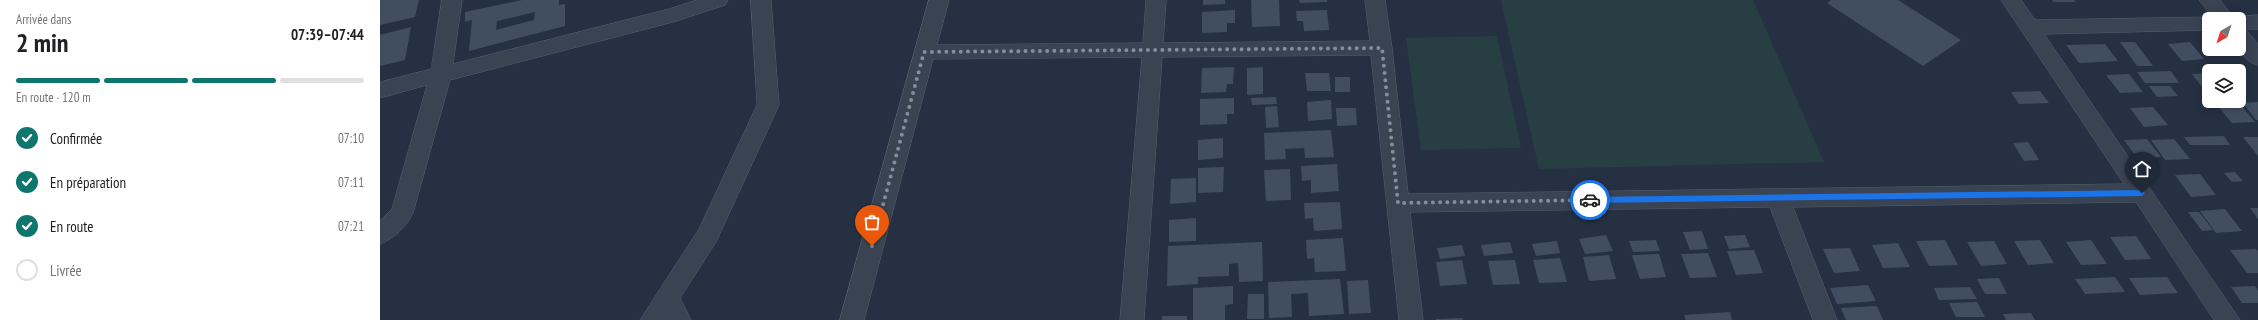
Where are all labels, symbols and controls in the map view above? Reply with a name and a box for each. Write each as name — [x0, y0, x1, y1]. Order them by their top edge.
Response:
text: Arrivée dans — [16, 11, 71, 28]
north arrow — [2202, 12, 2246, 56]
map controls — [2202, 12, 2246, 108]
text: 07:39–07:44 — [291, 25, 364, 44]
text: 2 min — [16, 26, 69, 59]
button: layers — [2202, 64, 2246, 108]
text: En route · 120 m — [16, 89, 91, 106]
icon: check — [16, 127, 38, 149]
text: Confirmée — [50, 129, 102, 148]
text: 07:10 — [338, 130, 364, 147]
pin — [2125, 152, 2159, 193]
icon: home — [2131, 158, 2153, 180]
icon: check — [16, 171, 38, 193]
text: En préparation — [50, 173, 126, 192]
text: 07:11 — [338, 174, 364, 191]
courier — [1570, 180, 1610, 220]
icon: car — [1579, 189, 1601, 211]
pin — [855, 205, 889, 246]
icon: bag — [861, 211, 883, 233]
icon: check — [16, 215, 38, 237]
text: En route — [50, 217, 94, 236]
text: 07:21 — [338, 218, 364, 235]
text: Livrée — [50, 261, 82, 280]

